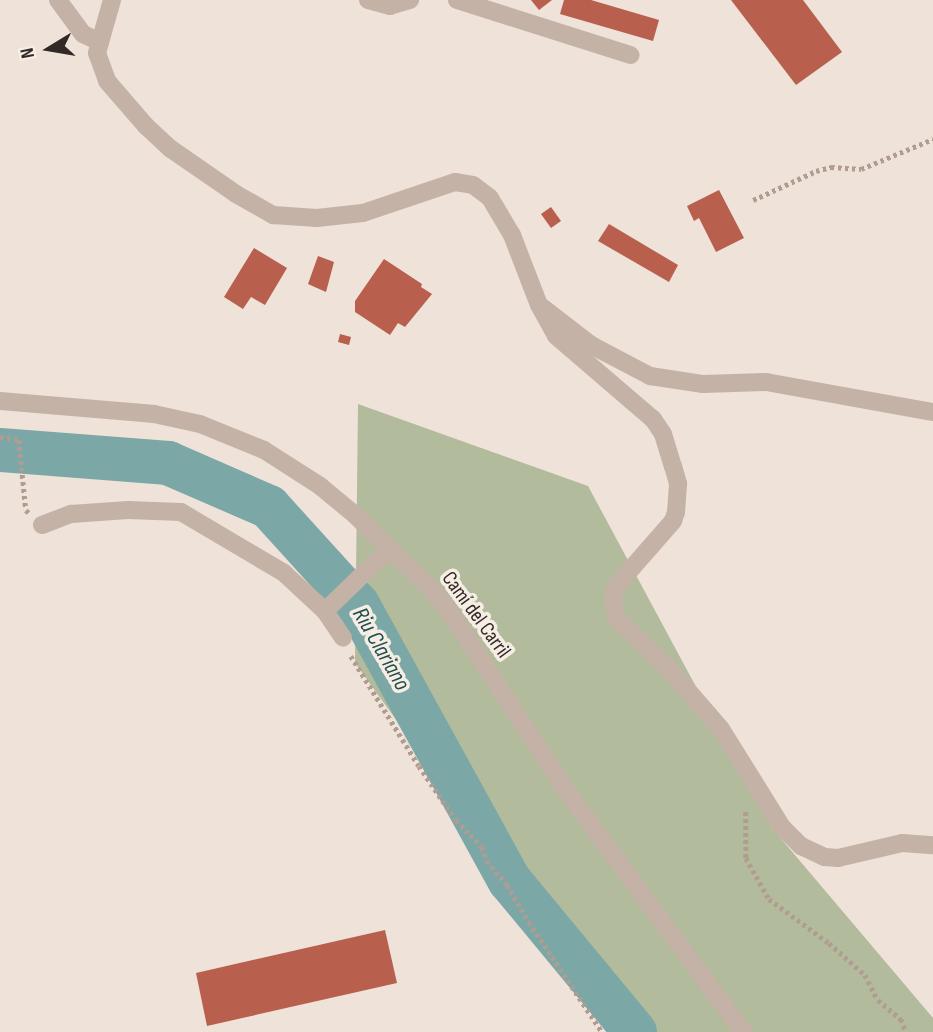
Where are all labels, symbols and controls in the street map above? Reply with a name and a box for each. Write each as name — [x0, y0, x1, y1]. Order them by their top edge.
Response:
north arrow — [14, 14, 84, 84]
text: N — [16, 46, 40, 60]
street label: Camí del Carril — [436, 567, 516, 663]
water label: Riu Clariano — [346, 603, 416, 695]

